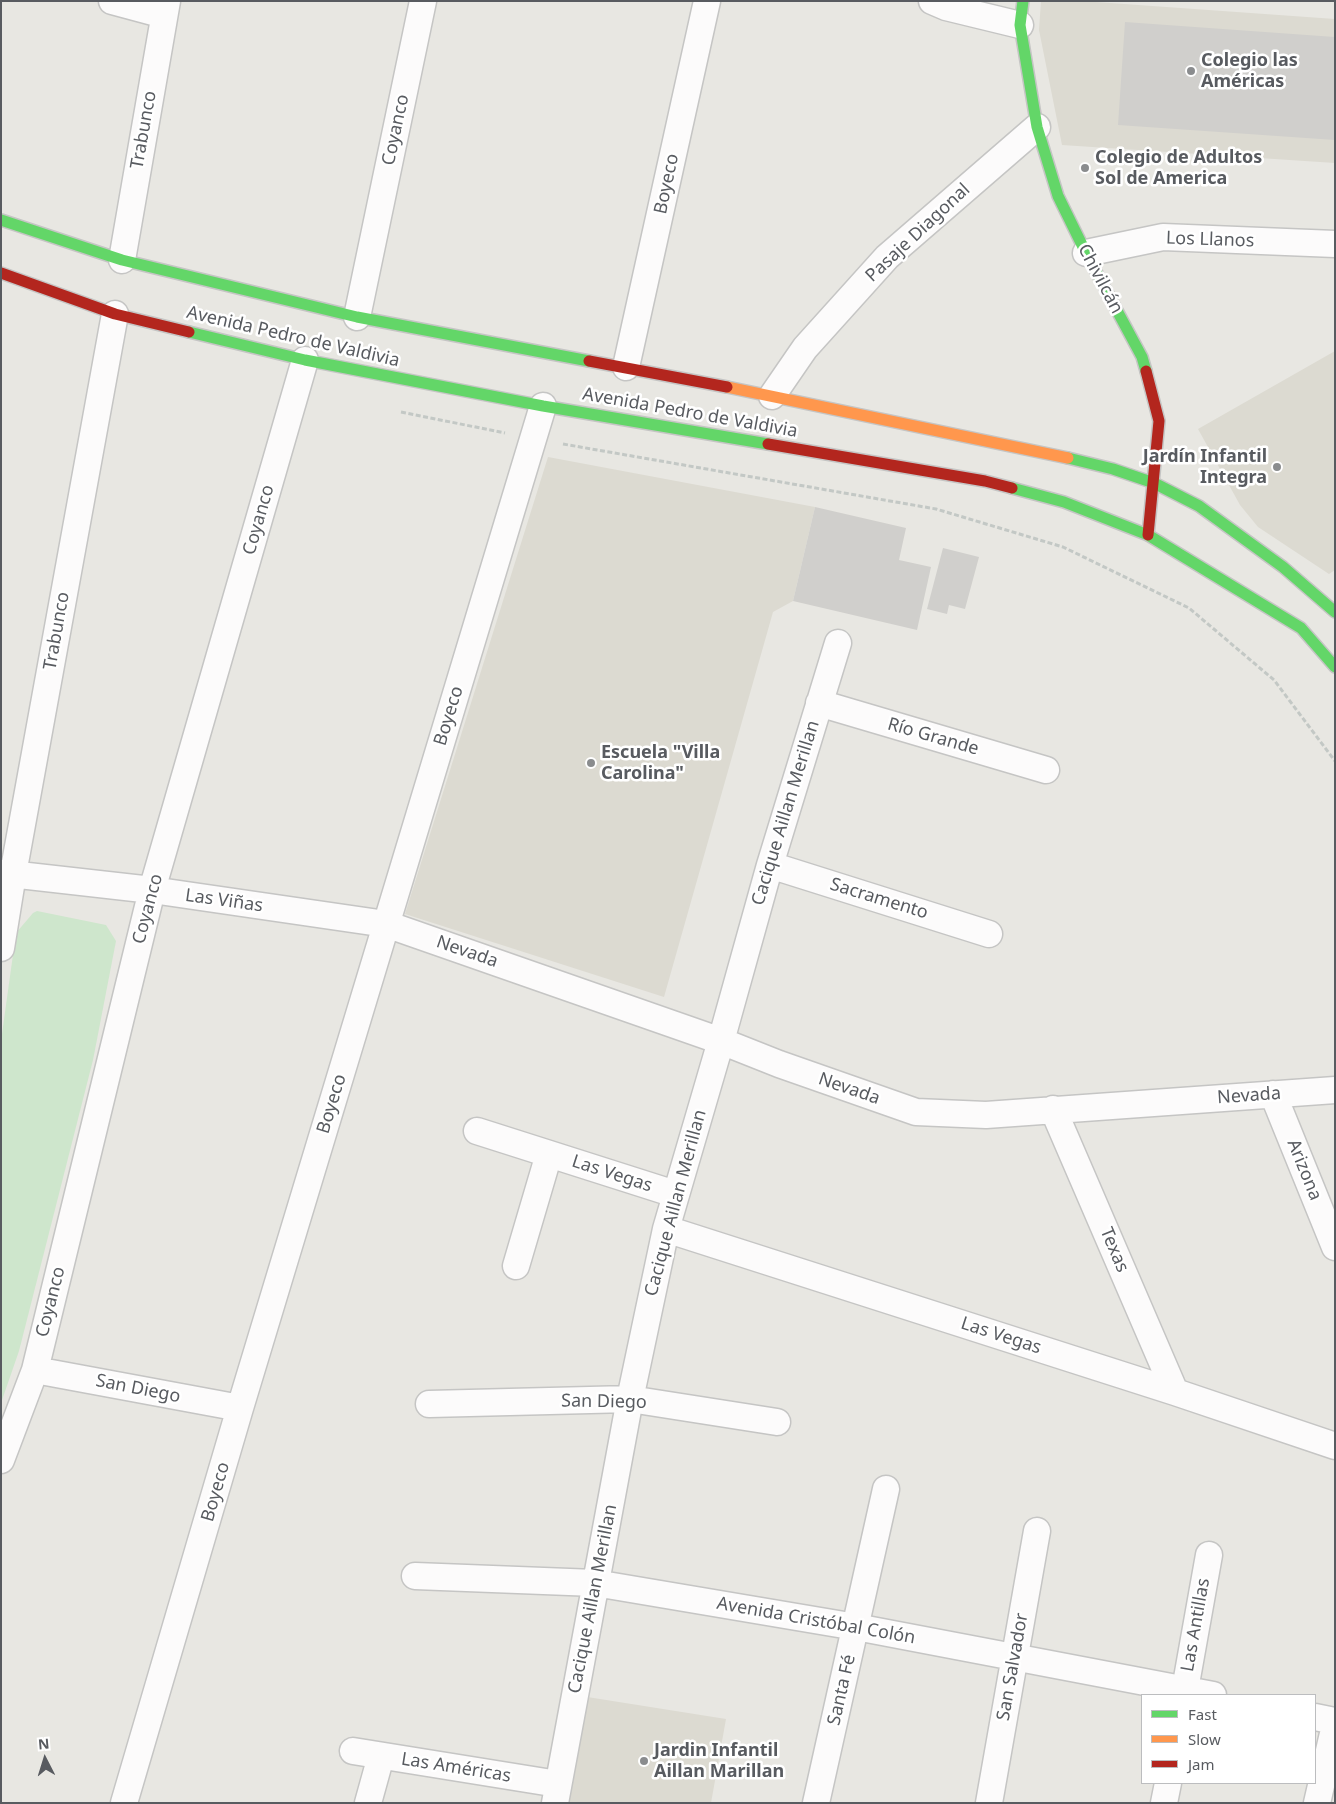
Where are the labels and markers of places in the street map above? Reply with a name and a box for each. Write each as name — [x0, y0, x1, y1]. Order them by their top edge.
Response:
place label: Colegio las Américas — [1201, 50, 1298, 92]
marker: Colegio las Américas — [1185, 65, 1197, 77]
place label: Colegio de Adultos Sol de America — [1095, 147, 1262, 190]
marker: Colegio de Adultos Sol de America — [1079, 162, 1091, 174]
place label: Jardín Infantil Integra — [1143, 446, 1267, 488]
marker: Jardín Infantil Integra — [1271, 461, 1283, 473]
place label: Escuela "Villa Carolina" — [601, 742, 720, 784]
marker: Escuela "Villa Carolina" — [585, 757, 597, 769]
place label: Jardin Infantil Aillan Marillan — [654, 1740, 784, 1782]
marker: Jardin Infantil Aillan Marillan — [638, 1755, 650, 1767]

